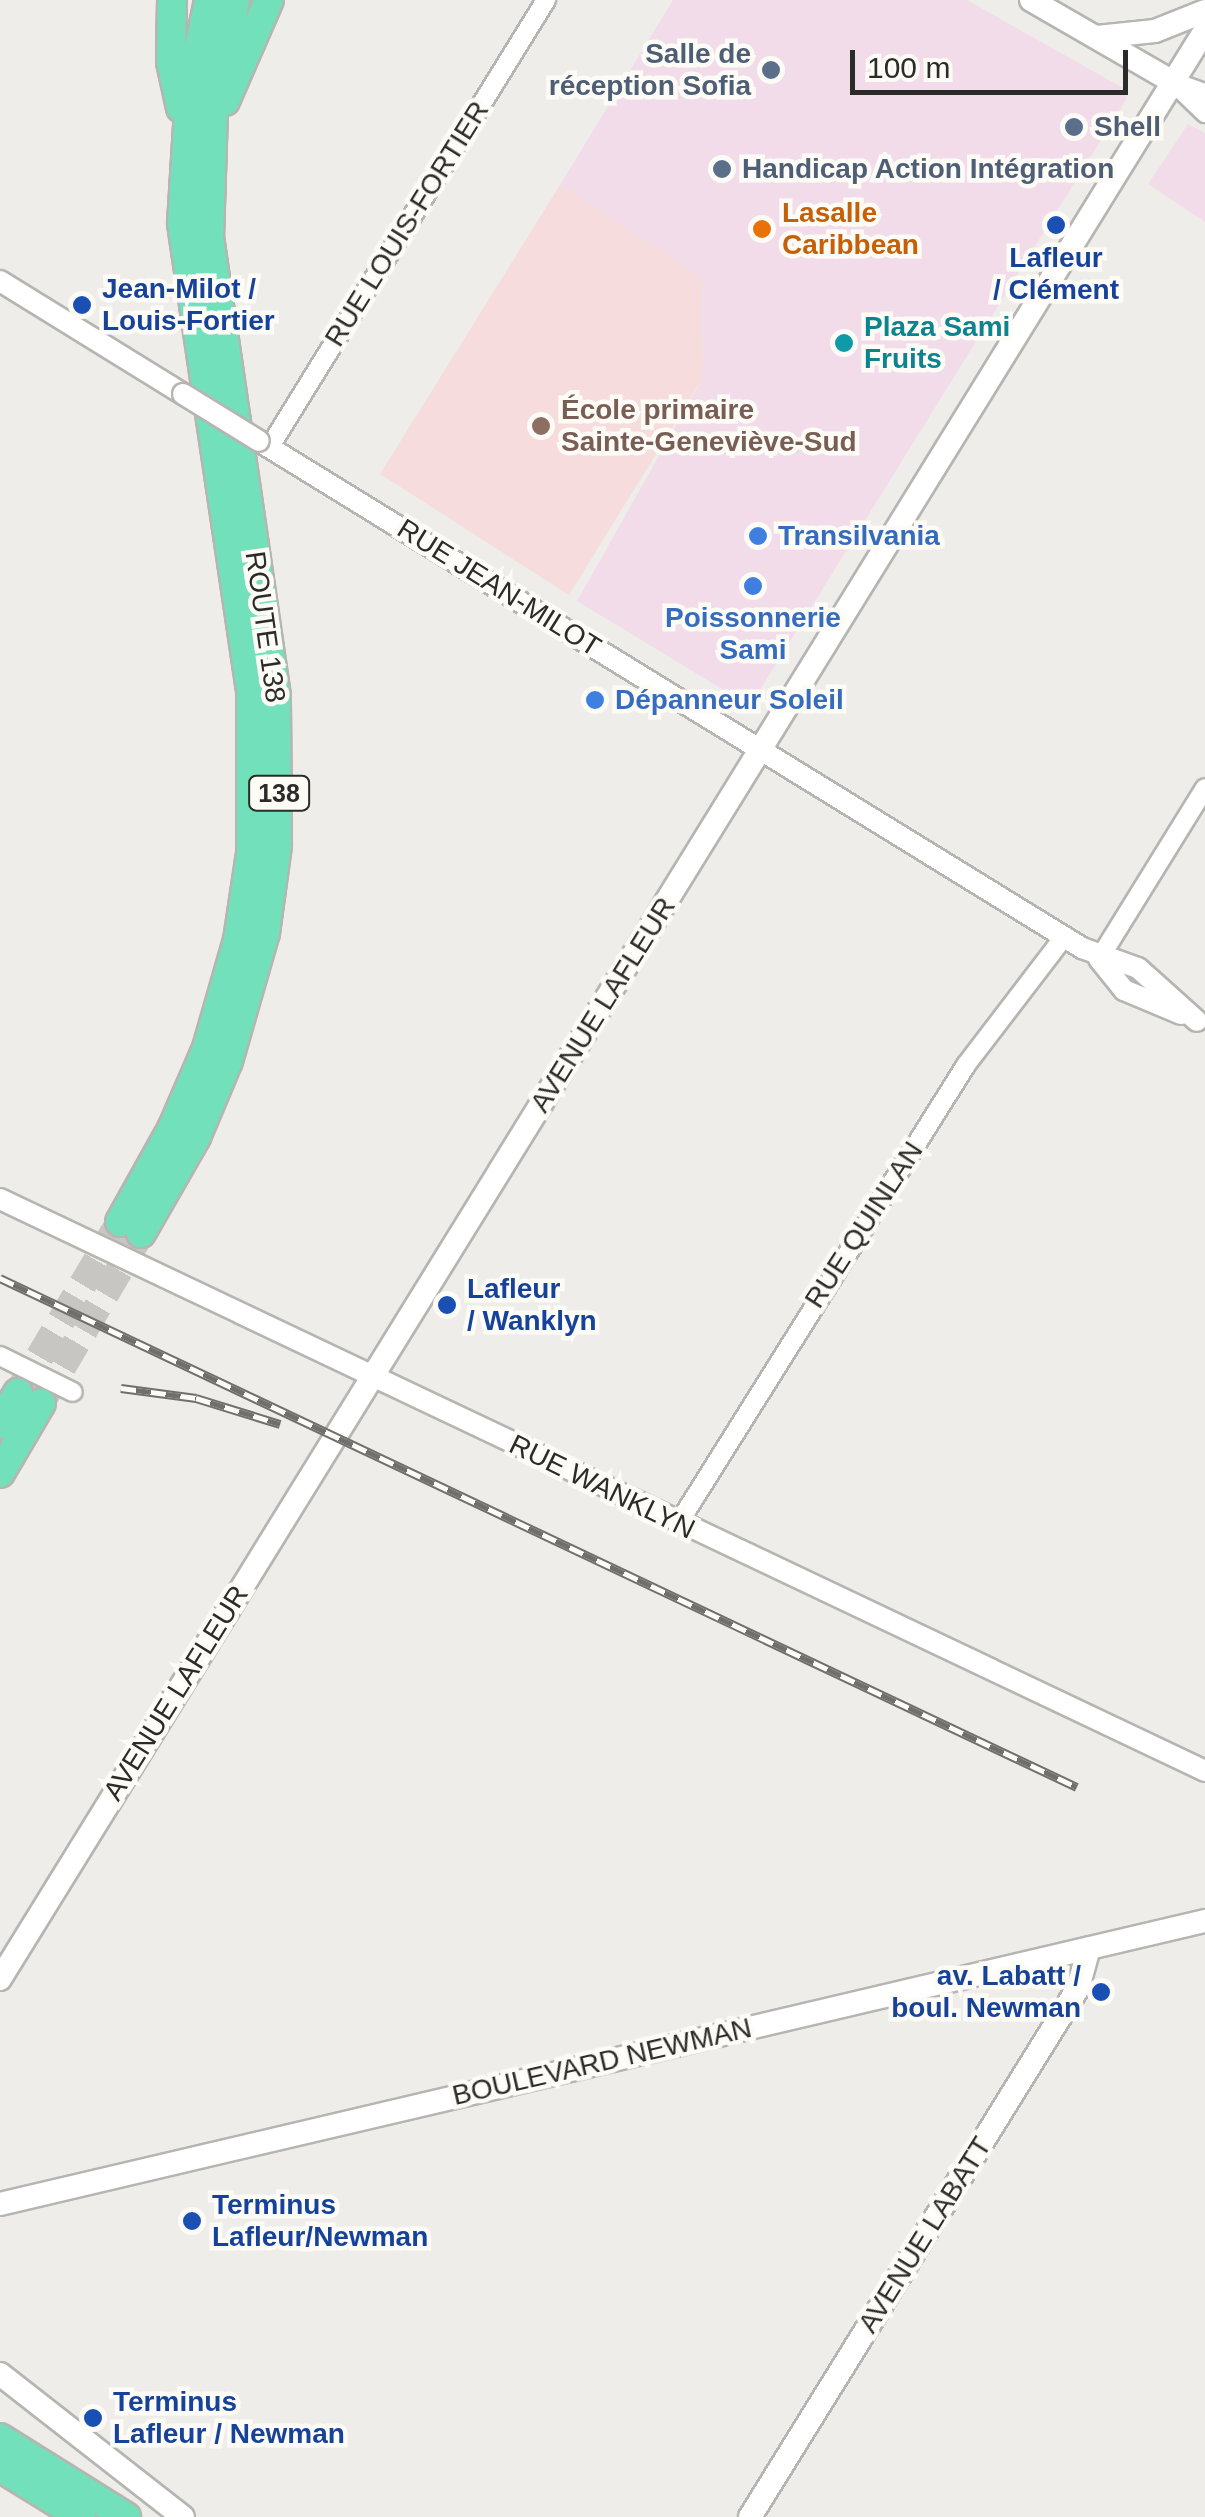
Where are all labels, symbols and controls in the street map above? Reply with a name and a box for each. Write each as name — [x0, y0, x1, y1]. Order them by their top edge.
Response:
scale bar — [855, 30, 1132, 92]
place label: Salle de réception Sofia — [549, 37, 751, 103]
text: 100 m — [867, 51, 950, 84]
marker: Salle de réception Sofia — [760, 59, 782, 81]
street label: RUE LOUIS-FORTIER — [318, 95, 496, 353]
place label: Shell — [1094, 110, 1161, 144]
marker: Shell — [1063, 116, 1085, 138]
place label: Handicap Action Intégration — [742, 152, 1115, 186]
marker: Handicap Action Intégration — [711, 158, 733, 180]
place label: Lasalle Caribbean — [782, 196, 919, 262]
marker: Lafleur / Clément — [1045, 214, 1067, 236]
marker: Lasalle Caribbean — [751, 218, 773, 240]
place label: Lafleur / Clément — [993, 241, 1119, 307]
place label: Jean-Milot / Louis-Fortier — [102, 272, 275, 338]
marker: Jean-Milot / Louis-Fortier — [71, 294, 93, 316]
place label: Plaza Sami Fruits — [864, 310, 1010, 376]
marker: Plaza Sami Fruits — [833, 332, 855, 354]
place label: École primaire Sainte-Geneviève-Sud — [561, 393, 857, 459]
marker: École primaire Sainte-Geneviève-Sud — [530, 415, 552, 437]
street label: RUE JEAN-MILOT — [391, 512, 607, 664]
place label: Transilvania — [778, 519, 940, 553]
marker: Transilvania — [747, 525, 769, 547]
street label: ROUTE 138 — [238, 549, 292, 705]
marker: Poissonnerie Sami — [742, 575, 764, 597]
place label: Poissonnerie Sami — [665, 601, 841, 667]
place label: Dépanneur Soleil — [615, 683, 844, 717]
marker: Dépanneur Soleil — [584, 689, 606, 711]
road number: 138 — [246, 773, 312, 813]
street label: AVENUE LAFLEUR — [523, 891, 683, 1119]
street label: RUE QUINLAN — [798, 1136, 930, 1314]
place label: Lafleur / Wanklyn — [467, 1272, 597, 1338]
marker: Lafleur / Wanklyn — [436, 1294, 458, 1316]
street label: RUE WANKLYN — [504, 1428, 700, 1546]
street label: AVENUE LAFLEUR — [96, 1579, 256, 1807]
place label: av. Labatt / boul. Newman — [891, 1959, 1081, 2025]
marker: av. Labatt / boul. Newman — [1090, 1981, 1112, 2003]
street label: BOULEVARD NEWMAN — [449, 2011, 755, 2113]
street label: AVENUE LABATT — [851, 2131, 999, 2339]
place label: Terminus Lafleur/Newman — [212, 2188, 428, 2254]
marker: Terminus Lafleur/Newman — [181, 2210, 203, 2232]
place label: Terminus Lafleur / Newman — [113, 2385, 345, 2451]
marker: Terminus Lafleur / Newman — [82, 2407, 104, 2429]

